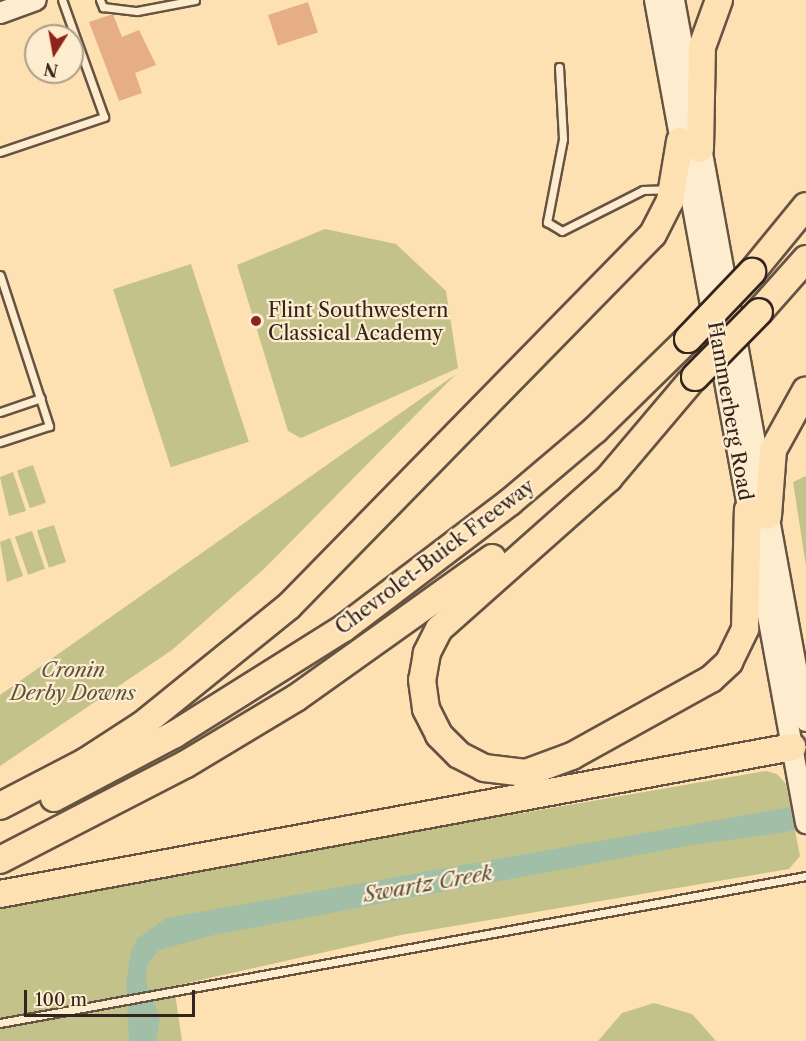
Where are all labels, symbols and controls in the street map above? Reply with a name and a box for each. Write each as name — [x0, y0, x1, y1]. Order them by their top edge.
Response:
north arrow — [24, 24, 84, 84]
text: N — [42, 59, 60, 81]
place label: Flint Southwestern Classical Academy — [268, 298, 449, 345]
marker: Flint Southwestern Classical Academy — [249, 314, 263, 328]
street label: Hammerberg Road — [702, 320, 758, 502]
street label: Chevrolet-Buick Freeway — [331, 474, 539, 640]
park label: Cronin Derby Downs — [10, 659, 136, 706]
water label: Swartz Creek — [362, 860, 494, 908]
scale bar — [27, 978, 198, 1016]
text: 100 m — [35, 989, 87, 1011]

